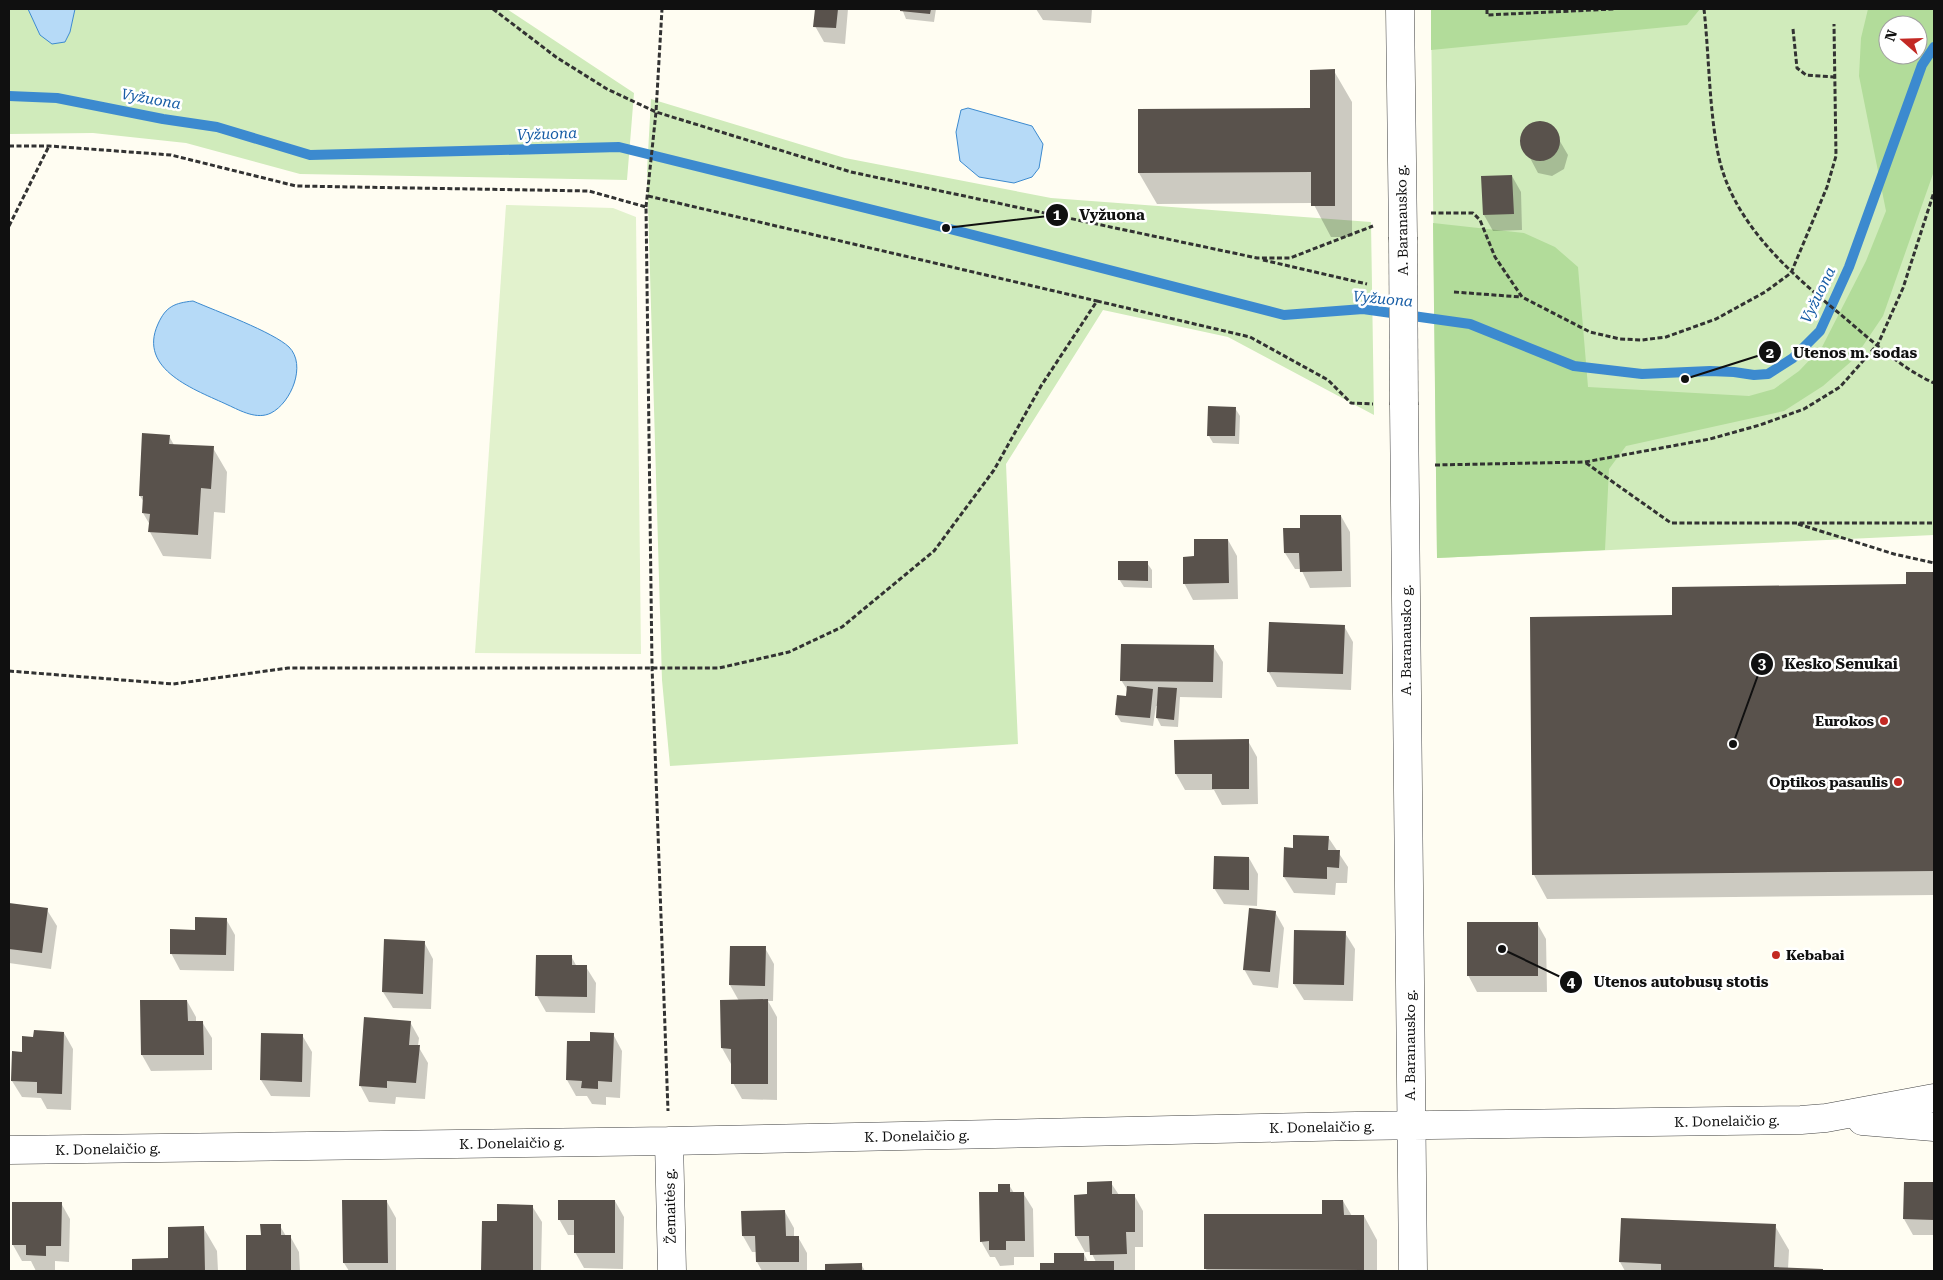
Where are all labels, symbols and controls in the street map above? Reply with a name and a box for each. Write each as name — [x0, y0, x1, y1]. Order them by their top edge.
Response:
north arrow — [1878, 15, 1928, 65]
text: N — [1881, 28, 1900, 43]
water label: Vyžuona — [120, 85, 182, 113]
water label: Vyžuona — [517, 124, 577, 144]
street label: A. Baranausko g. — [1393, 164, 1411, 276]
callout: Vyžuona — [1044, 200, 1155, 230]
text: 1 — [1053, 206, 1062, 224]
text: Vyžuona — [1079, 206, 1145, 224]
water label: Vyžuona — [1797, 264, 1839, 326]
water label: Vyžuona — [1352, 287, 1414, 311]
callout: Utenos m. sodas — [1757, 337, 1927, 367]
text: 2 — [1766, 344, 1774, 362]
text: Utenos m. sodas — [1793, 344, 1917, 362]
street label: A. Baranausko g. — [1398, 584, 1414, 696]
callout: Kesko Senukai — [1750, 649, 1908, 679]
text: 3 — [1758, 655, 1767, 673]
text: Kesko Senukai — [1784, 655, 1898, 673]
place label: Eurokos — [1815, 713, 1874, 729]
marker: Eurokos — [1878, 715, 1890, 727]
place label: Optikos pasaulis — [1769, 774, 1888, 790]
marker: Optikos pasaulis — [1892, 776, 1904, 788]
place label: Kebabai — [1786, 947, 1845, 963]
marker: Kebabai — [1770, 949, 1782, 961]
callout: Utenos autobusų stotis — [1558, 967, 1778, 997]
text: 4 — [1567, 973, 1576, 991]
text: Utenos autobusų stotis — [1594, 973, 1769, 991]
street label: A. Baranausko g. — [1402, 989, 1418, 1101]
street label: K. Donelaičio g. — [1674, 1112, 1780, 1130]
street label: K. Donelaičio g. — [1269, 1118, 1375, 1136]
street label: K. Donelaičio g. — [864, 1127, 970, 1145]
street label: K. Donelaičio g. — [459, 1134, 565, 1152]
street label: K. Donelaičio g. — [55, 1140, 161, 1158]
street label: Žemaitės g. — [661, 1168, 679, 1244]

